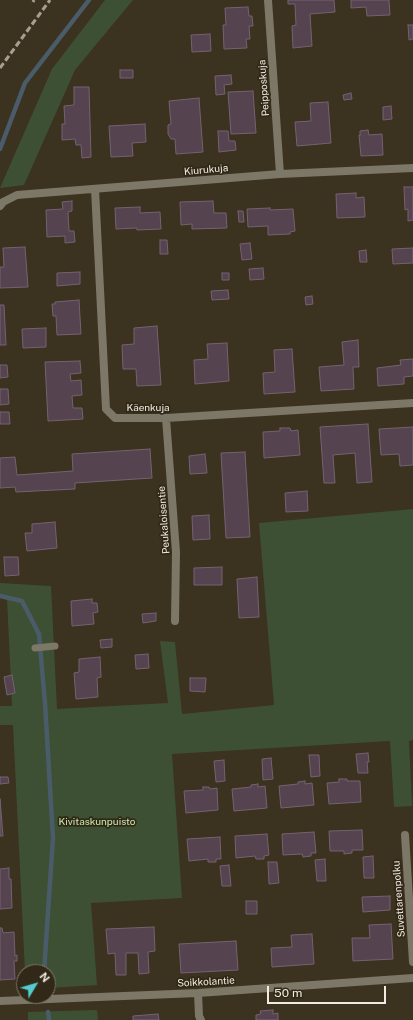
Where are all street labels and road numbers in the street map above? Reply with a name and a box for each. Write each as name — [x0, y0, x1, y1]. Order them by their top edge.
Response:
street label: Peipposkuja — [256, 59, 272, 117]
street label: Kiurukuja — [183, 162, 229, 178]
street label: Käenkuja — [126, 402, 170, 414]
street label: Peukaloisentie — [156, 486, 172, 554]
street label: Suvettarenpolku — [390, 860, 408, 938]
street label: Soikkolantie — [177, 974, 235, 990]

